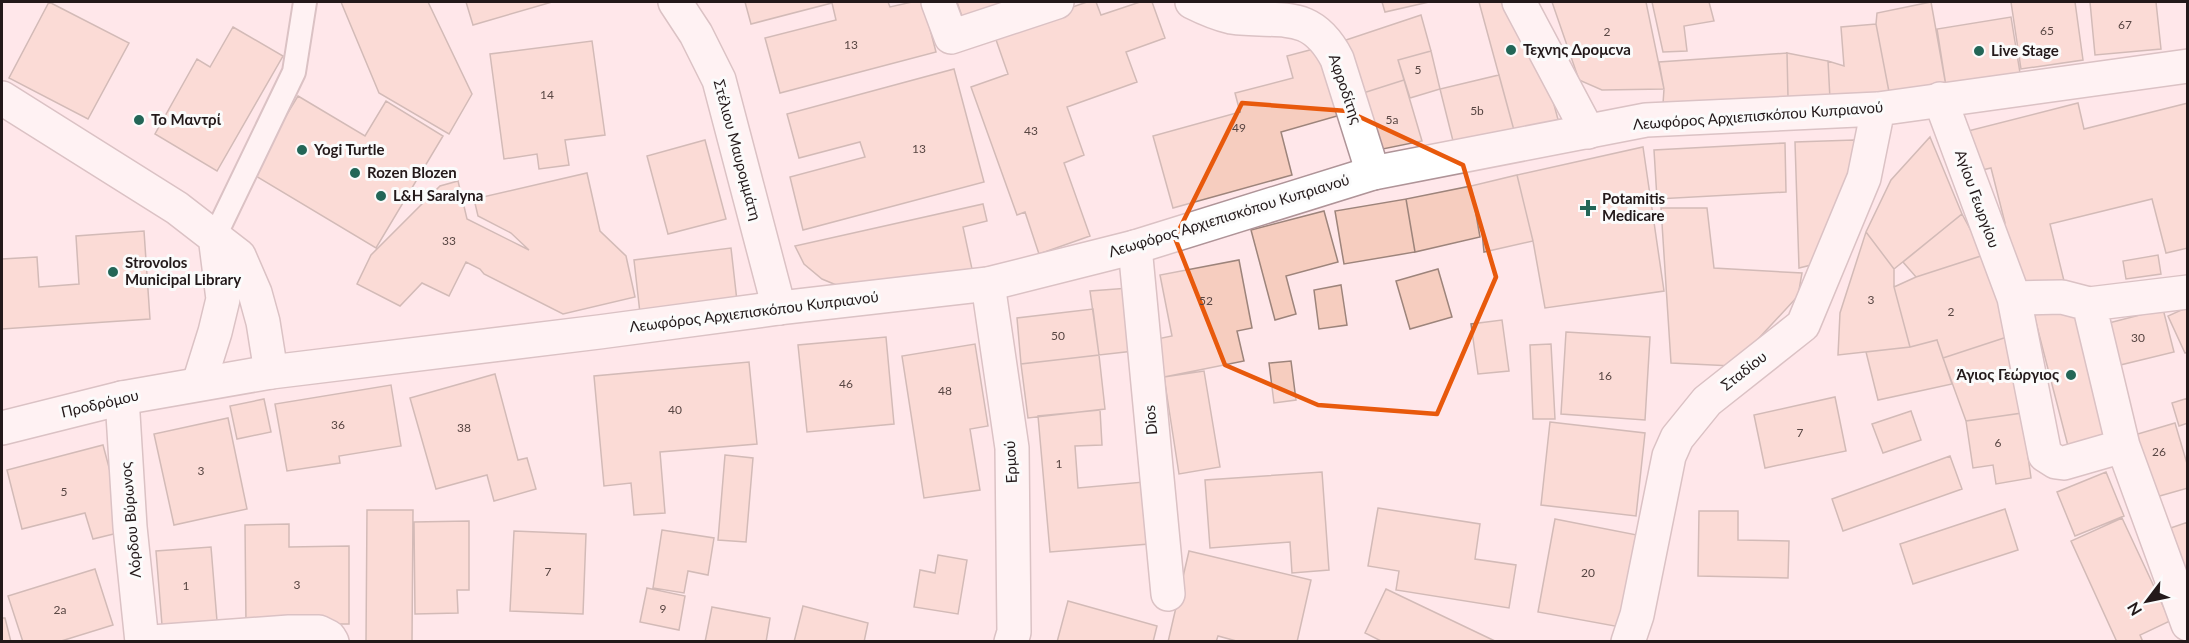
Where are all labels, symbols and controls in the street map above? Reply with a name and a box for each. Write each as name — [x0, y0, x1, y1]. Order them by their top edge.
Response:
house number: 67 — [2118, 17, 2132, 32]
house number: 65 — [2040, 23, 2054, 38]
house number: 2 — [1604, 24, 1611, 39]
house number: 13 — [844, 37, 858, 52]
place label: Τεχνης Δρομcνa — [1523, 40, 1631, 58]
place label: Live Stage — [1991, 41, 2059, 59]
marker: Τεχνης Δρομcνa — [1504, 43, 1518, 57]
marker: Live Stage — [1972, 44, 1986, 58]
street label: Αφροδίτης — [1326, 51, 1366, 126]
house number: 5 — [1415, 62, 1422, 77]
street label: Στέλιου Μαυρομμάτη — [710, 77, 765, 222]
house number: 14 — [540, 87, 554, 102]
street label: Λεωφόρος Αρχιεπισκόπου Κυπριανού — [1632, 97, 1884, 133]
house number: 5b — [1470, 103, 1484, 118]
place label: Το Μαντρί — [151, 110, 222, 128]
house number: 5a — [1386, 112, 1398, 127]
marker: Το Μαντρί — [132, 113, 146, 127]
house number: 49 — [1232, 120, 1246, 135]
house number: 43 — [1024, 123, 1038, 138]
place label: Yogi Turtle — [313, 140, 384, 158]
house number: 13 — [912, 141, 926, 156]
marker: Yogi Turtle — [295, 143, 309, 157]
street label: Αγίου Γεωργίου — [1952, 147, 2004, 250]
place label: Rozen Blozen — [367, 163, 457, 181]
marker: Rozen Blozen — [348, 166, 362, 180]
street label: Λεωφόρος Αρχιεπισκόπου Κυπριανού — [1106, 170, 1351, 260]
place label: L&H Saralyna — [393, 186, 483, 204]
marker: L&H Saralyna — [374, 189, 388, 203]
place label: Potamitis Medicare — [1602, 189, 1666, 224]
marker: Potamitis Medicare — [1579, 199, 1597, 217]
house number: 33 — [442, 233, 456, 248]
place label: Strovolos Municipal Library — [125, 253, 241, 288]
marker: Strovolos Municipal Library — [106, 265, 120, 279]
street label: Λεωφόρος Αρχιεπισκόπου Κυπριανού — [628, 287, 880, 335]
house number: 3 — [1868, 292, 1875, 307]
house number: 52 — [1199, 293, 1213, 308]
house number: 2 — [1948, 304, 1955, 319]
house number: 50 — [1051, 328, 1065, 343]
house number: 30 — [2131, 330, 2145, 345]
street label: Σταδίου — [1717, 347, 1770, 394]
place label: Άγιος Γεώργιος — [1955, 365, 2059, 383]
house number: 16 — [1598, 368, 1612, 383]
marker: Άγιος Γεώργιος — [2064, 368, 2078, 382]
house number: 46 — [839, 376, 853, 391]
house number: 48 — [938, 383, 952, 398]
street label: Προδρόμου — [59, 385, 140, 421]
house number: 40 — [668, 402, 682, 417]
street label: Dios — [1140, 404, 1160, 436]
house number: 36 — [331, 417, 345, 432]
house number: 38 — [457, 420, 471, 435]
house number: 7 — [1797, 425, 1804, 440]
house number: 6 — [1995, 435, 2002, 450]
street label: Ερμού — [1000, 440, 1020, 484]
house number: 26 — [2152, 444, 2166, 459]
house number: 1 — [1056, 456, 1063, 471]
street label: Λόρδου Βύρωνος — [116, 461, 144, 579]
house number: 3 — [198, 463, 205, 478]
house number: 5 — [61, 484, 68, 499]
house number: 7 — [545, 564, 552, 579]
house number: 20 — [1581, 565, 1595, 580]
north arrow — [2117, 571, 2177, 631]
house number: 3 — [294, 577, 301, 592]
house number: 1 — [183, 578, 190, 593]
text: N — [2123, 599, 2145, 619]
house number: 9 — [660, 601, 667, 616]
house number: 2a — [54, 602, 66, 617]

